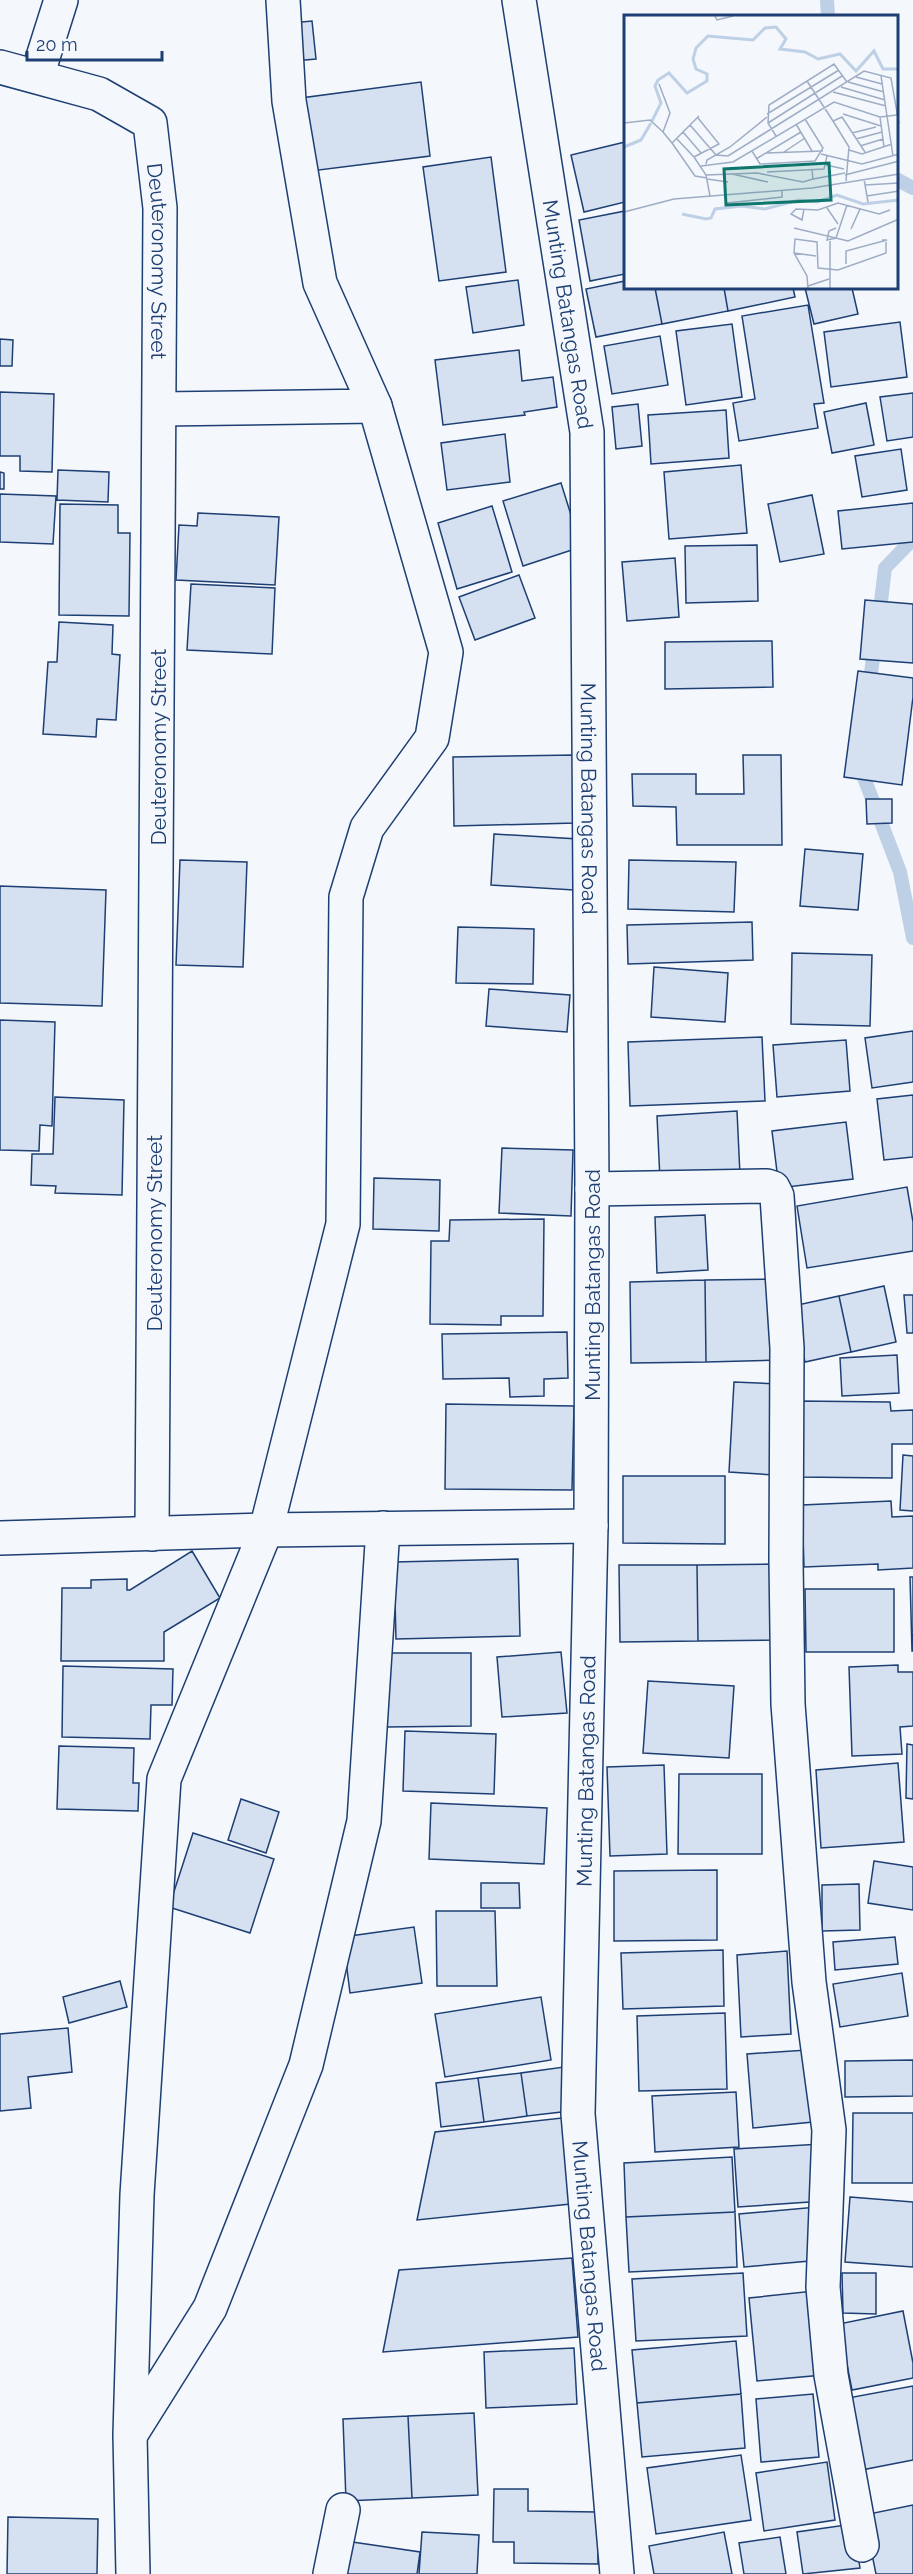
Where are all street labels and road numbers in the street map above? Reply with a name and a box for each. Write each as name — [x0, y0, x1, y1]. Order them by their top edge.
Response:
street label: Deuteronomy Street — [142, 162, 173, 360]
street label: Munting Batangas Road — [538, 198, 599, 431]
street label: Deuteronomy Street — [146, 649, 171, 845]
street label: Munting Batangas Road — [576, 683, 603, 915]
street label: Deuteronomy Street — [142, 1135, 167, 1331]
street label: Munting Batangas Road — [580, 1169, 605, 1401]
street label: Munting Batangas Road — [571, 1655, 601, 1887]
street label: Munting Batangas Road — [568, 2140, 612, 2373]

